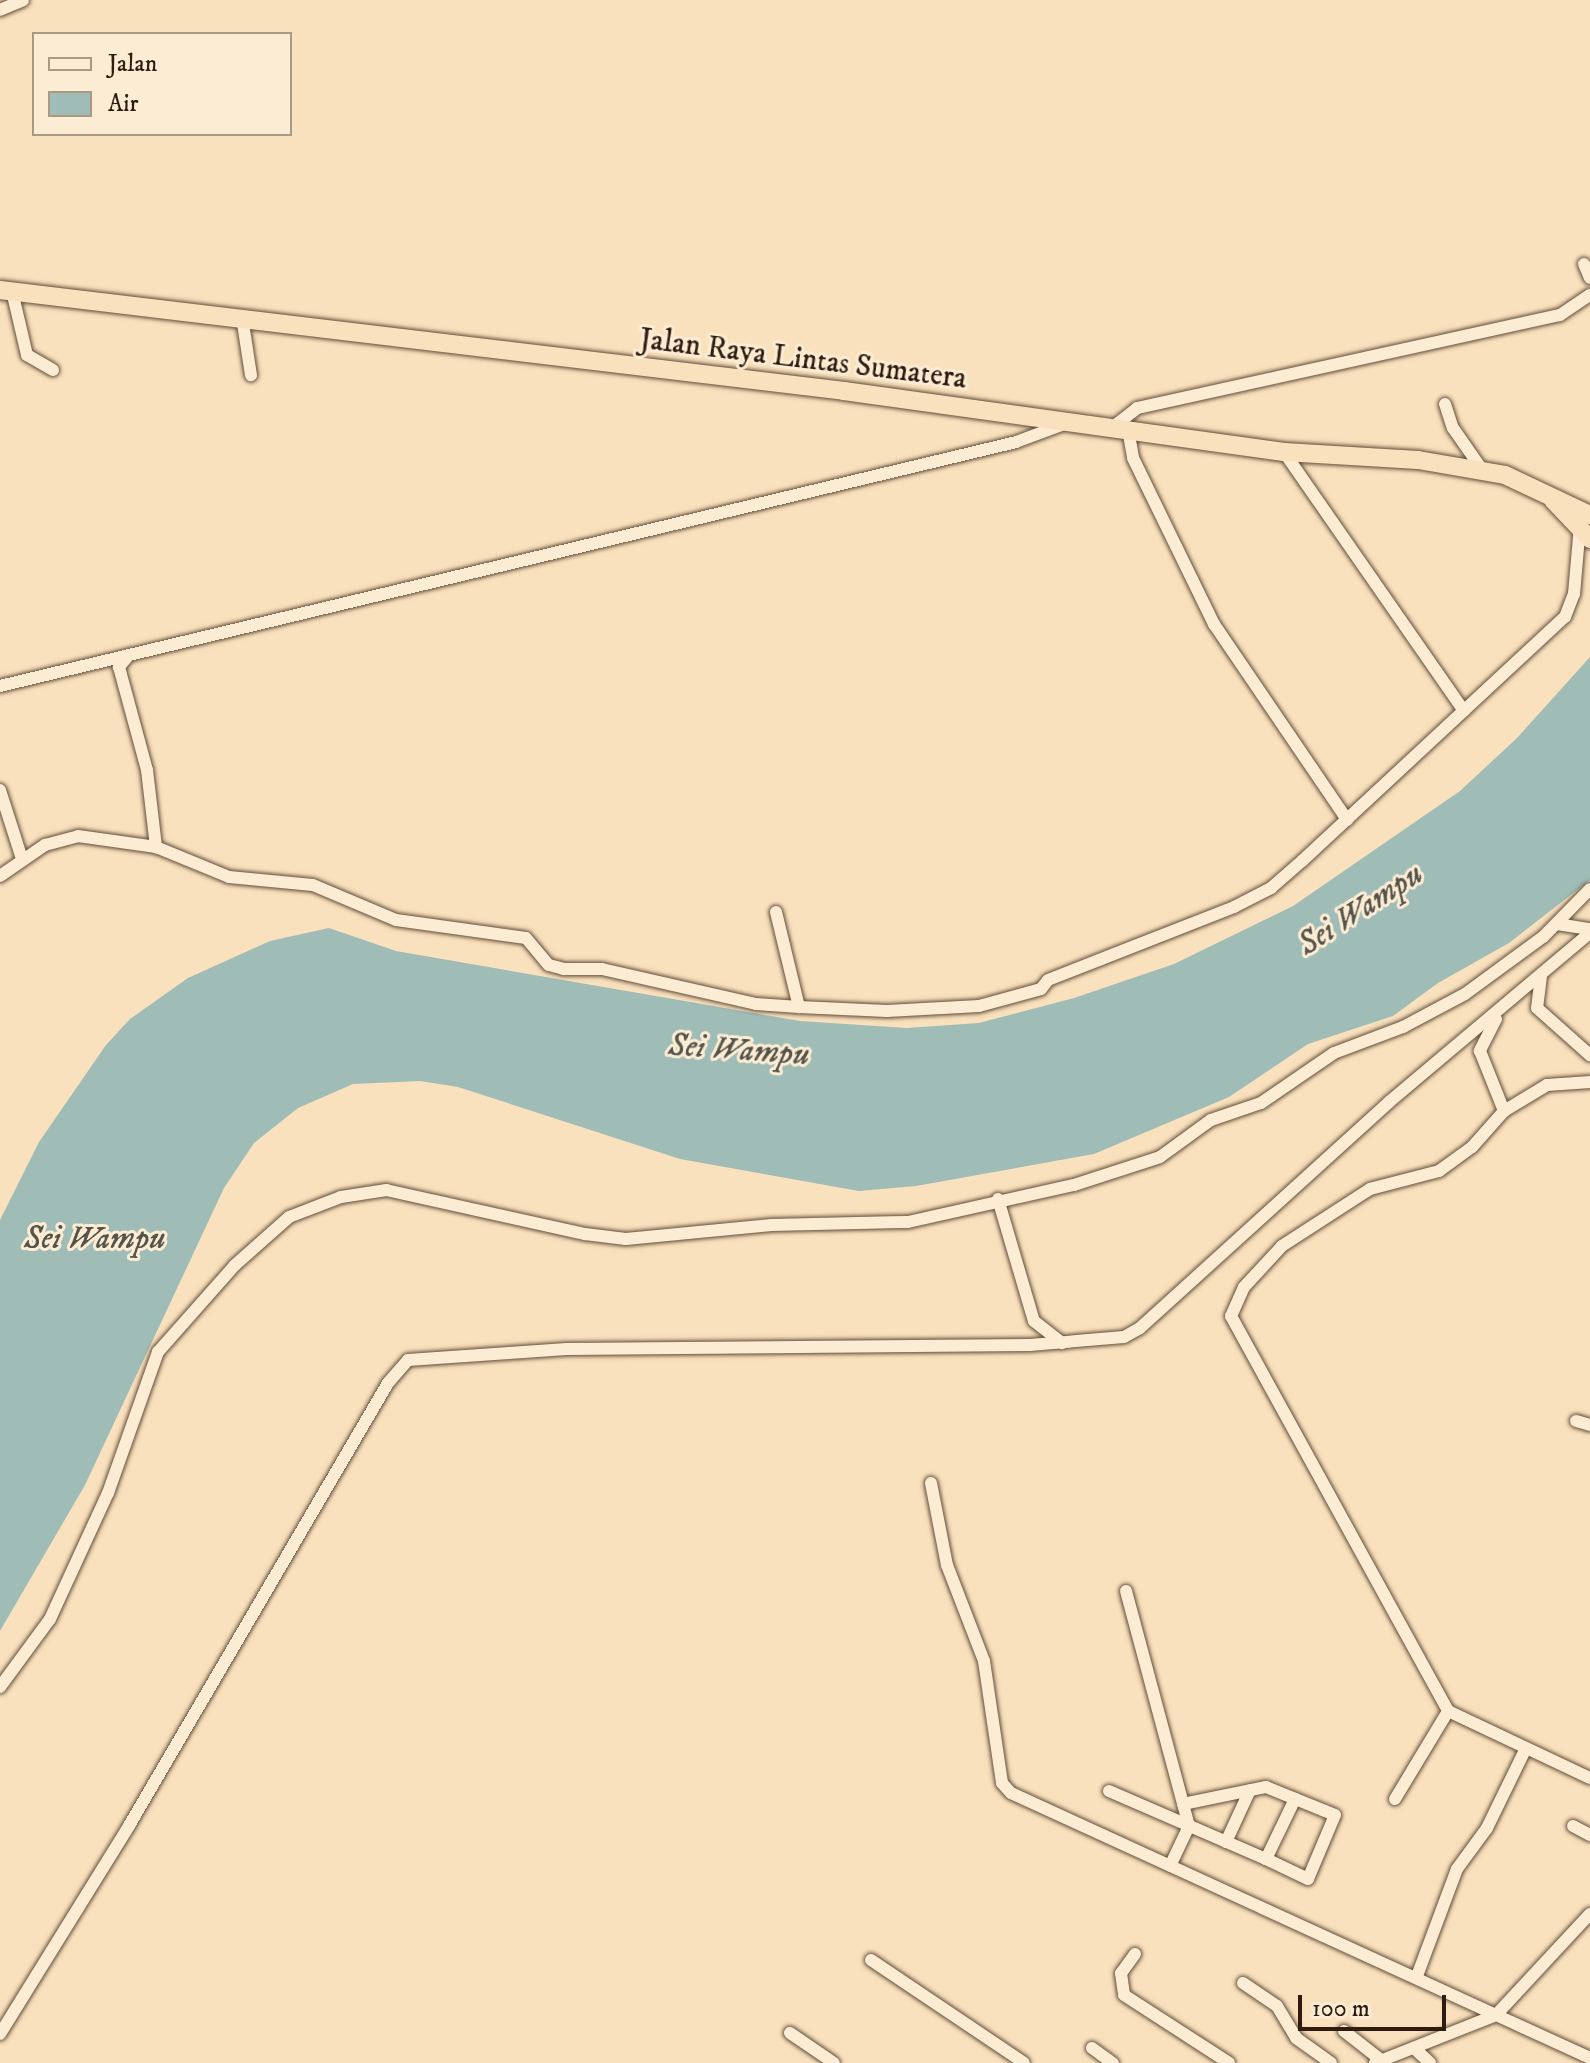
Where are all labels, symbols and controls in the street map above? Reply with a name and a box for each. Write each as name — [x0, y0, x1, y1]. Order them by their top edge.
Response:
legend — [32, 32, 292, 136]
text: Jalan — [108, 49, 157, 79]
text: Air — [108, 89, 138, 119]
street label: Jalan Raya Lintas Sumatera — [638, 322, 968, 398]
water label: Sei Wampu — [1291, 855, 1431, 965]
water label: Sei Wampu — [667, 1027, 811, 1075]
water label: Sei Wampu — [24, 1220, 166, 1258]
scale bar — [1302, 1979, 1450, 2029]
text: 100 m — [1312, 1994, 1370, 2024]

